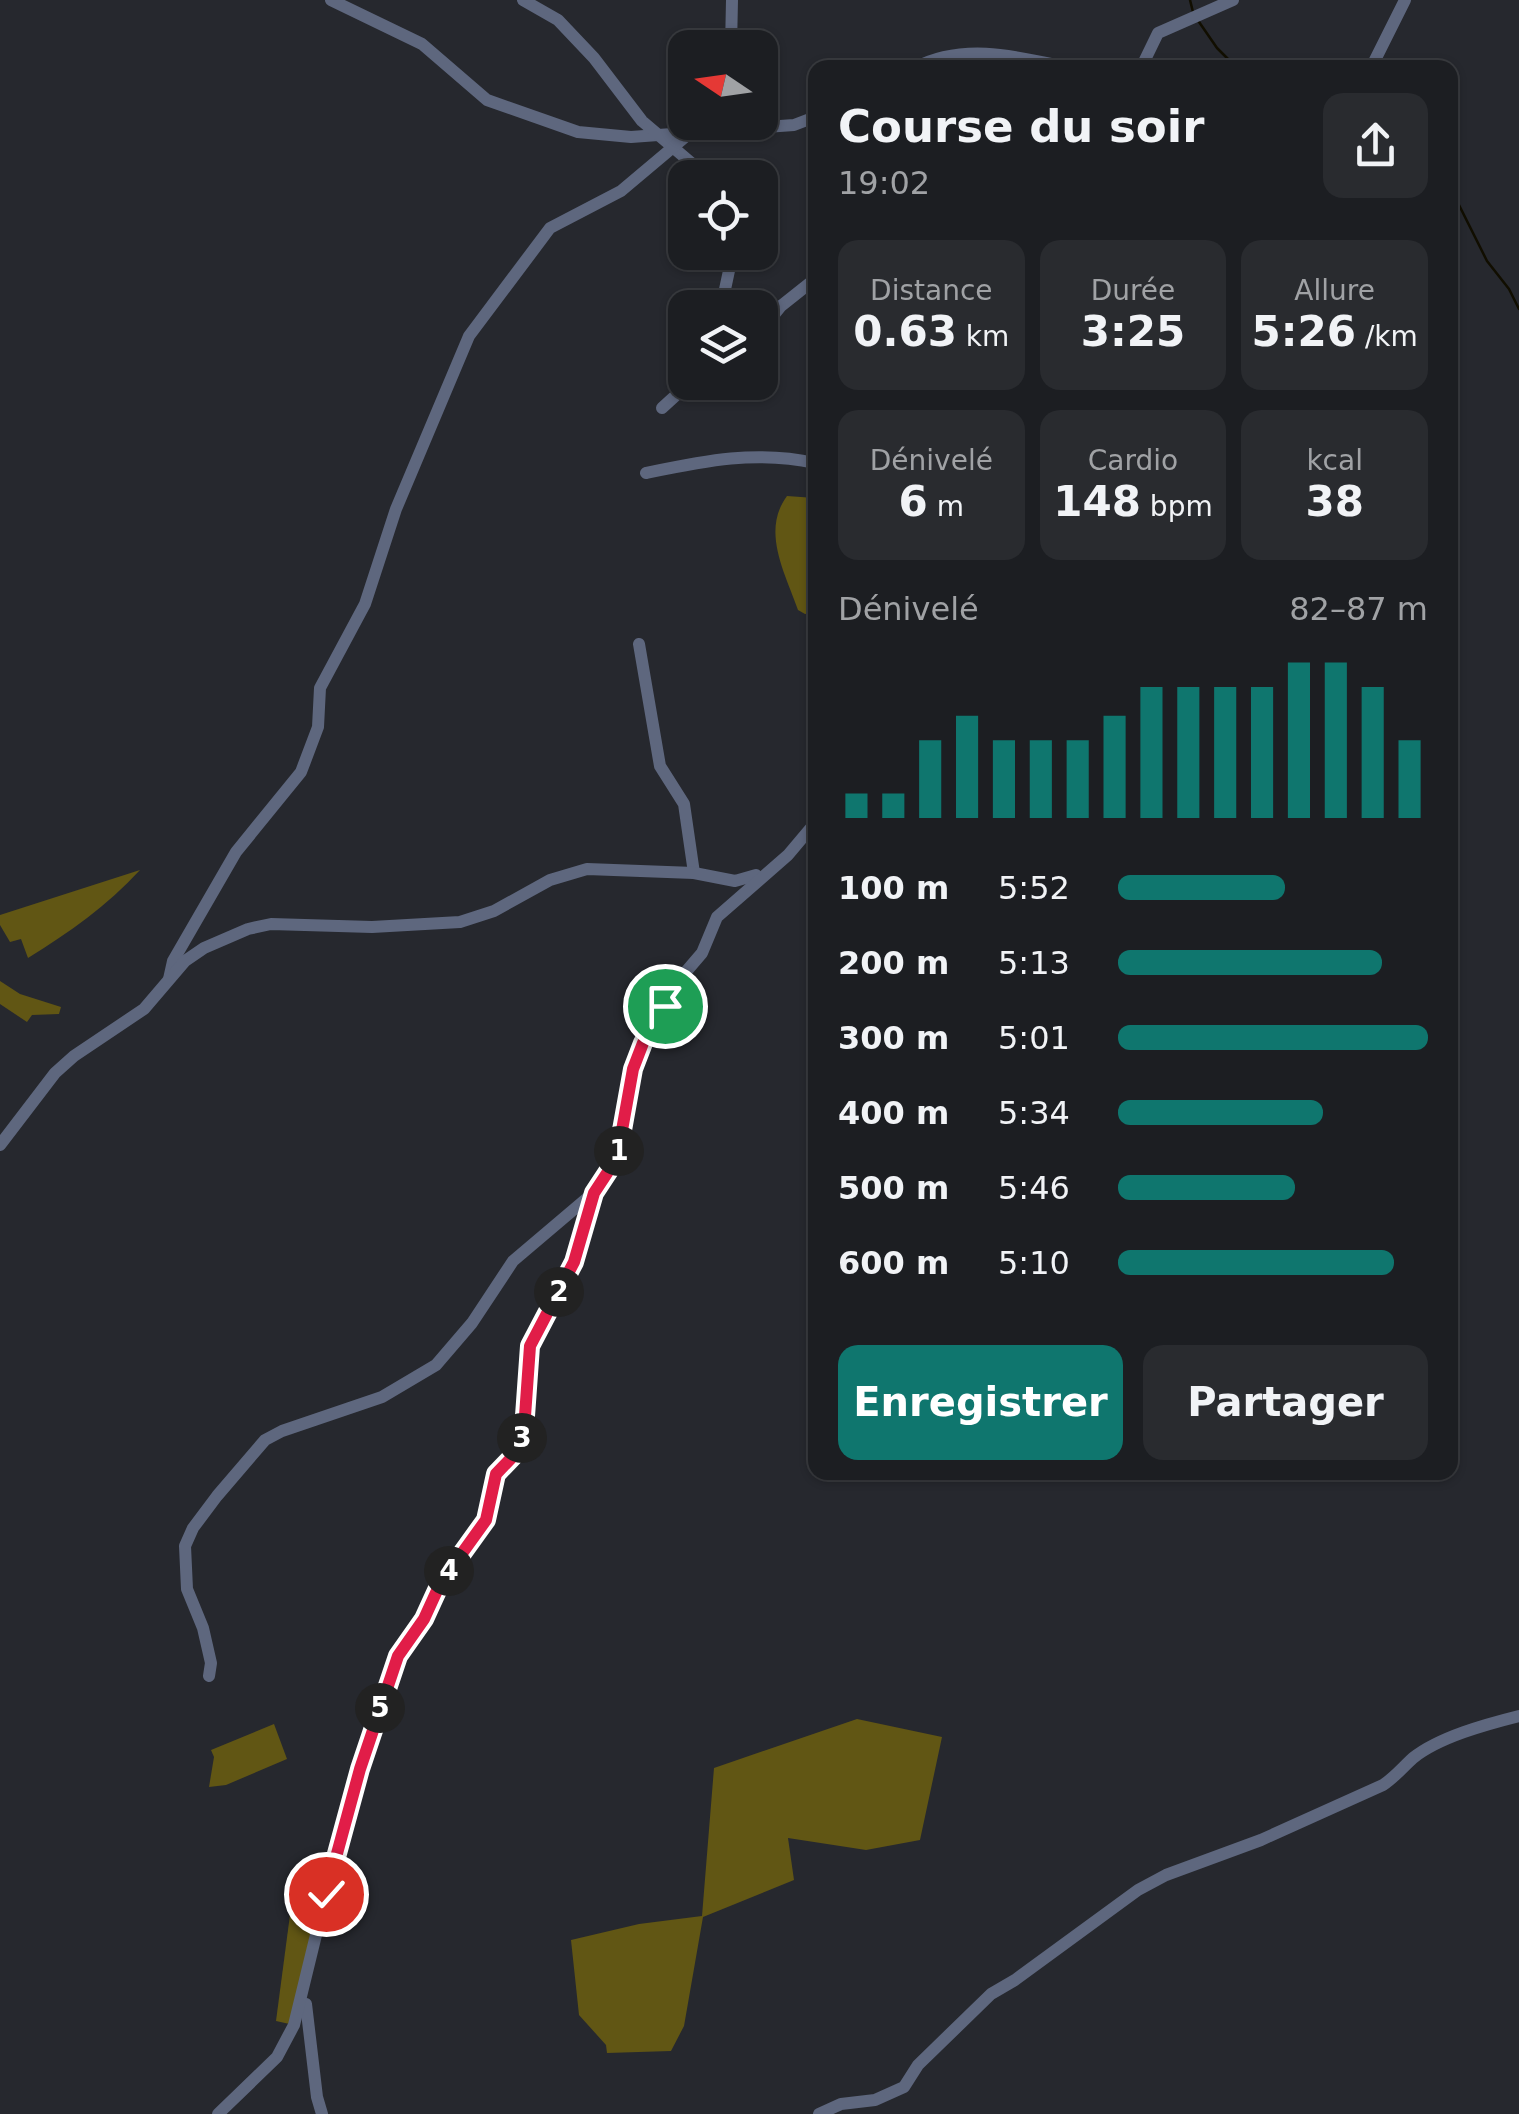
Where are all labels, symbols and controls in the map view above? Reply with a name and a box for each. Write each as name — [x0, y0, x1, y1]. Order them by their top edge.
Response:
north arrow — [668, 30, 778, 140]
map controls — [668, 30, 778, 400]
button: share — [1323, 93, 1428, 198]
text: Course du soir — [838, 100, 1204, 153]
button: locate — [668, 160, 778, 270]
text: 19:02 — [838, 164, 930, 202]
text: Distance — [870, 274, 993, 307]
text: Durée — [1091, 274, 1175, 307]
text: Allure — [1294, 274, 1375, 307]
button: layers — [668, 290, 778, 400]
text: 0.63 — [853, 307, 957, 356]
text: 3:25 — [1081, 307, 1185, 356]
text: 5:26 — [1252, 307, 1356, 356]
text: km — [957, 320, 1009, 353]
text: /km — [1356, 320, 1418, 353]
text: Dénivelé — [870, 444, 993, 477]
text: Cardio — [1088, 444, 1178, 477]
text: kcal — [1306, 444, 1363, 477]
text: 6 — [899, 477, 928, 526]
text: 148 — [1053, 477, 1141, 526]
text: 38 — [1305, 477, 1364, 526]
text: m — [928, 490, 964, 523]
text: bpm — [1141, 490, 1213, 523]
text: Dénivelé — [838, 590, 979, 628]
text: 82–87 m — [1289, 590, 1428, 628]
text: 100 m — [838, 869, 949, 907]
text: 5:52 — [998, 869, 1070, 907]
text: 200 m — [838, 944, 949, 982]
text: 5:13 — [998, 944, 1070, 982]
pin — [623, 964, 708, 1049]
icon: arrive — [638, 979, 693, 1034]
text: 300 m — [838, 1019, 949, 1057]
text: 5:01 — [998, 1019, 1070, 1057]
text: 400 m — [838, 1094, 949, 1132]
text: 5:34 — [998, 1094, 1070, 1132]
pin: 1 — [594, 1126, 644, 1176]
text: 1 — [609, 1134, 629, 1167]
text: 500 m — [838, 1169, 949, 1207]
text: 5:46 — [998, 1169, 1070, 1207]
text: 600 m — [838, 1244, 949, 1282]
text: 5:10 — [998, 1244, 1070, 1282]
pin: 2 — [534, 1267, 584, 1317]
text: 2 — [549, 1275, 569, 1308]
button: Enregistrer — [838, 1345, 1123, 1460]
button: Partager — [1143, 1345, 1428, 1460]
pin: 3 — [497, 1413, 547, 1463]
text: 3 — [512, 1421, 532, 1454]
pin: 4 — [424, 1546, 474, 1596]
text: 4 — [439, 1554, 459, 1587]
pin: 5 — [355, 1683, 405, 1733]
text: 5 — [370, 1691, 390, 1724]
pin — [284, 1852, 369, 1937]
icon: check — [299, 1867, 354, 1922]

